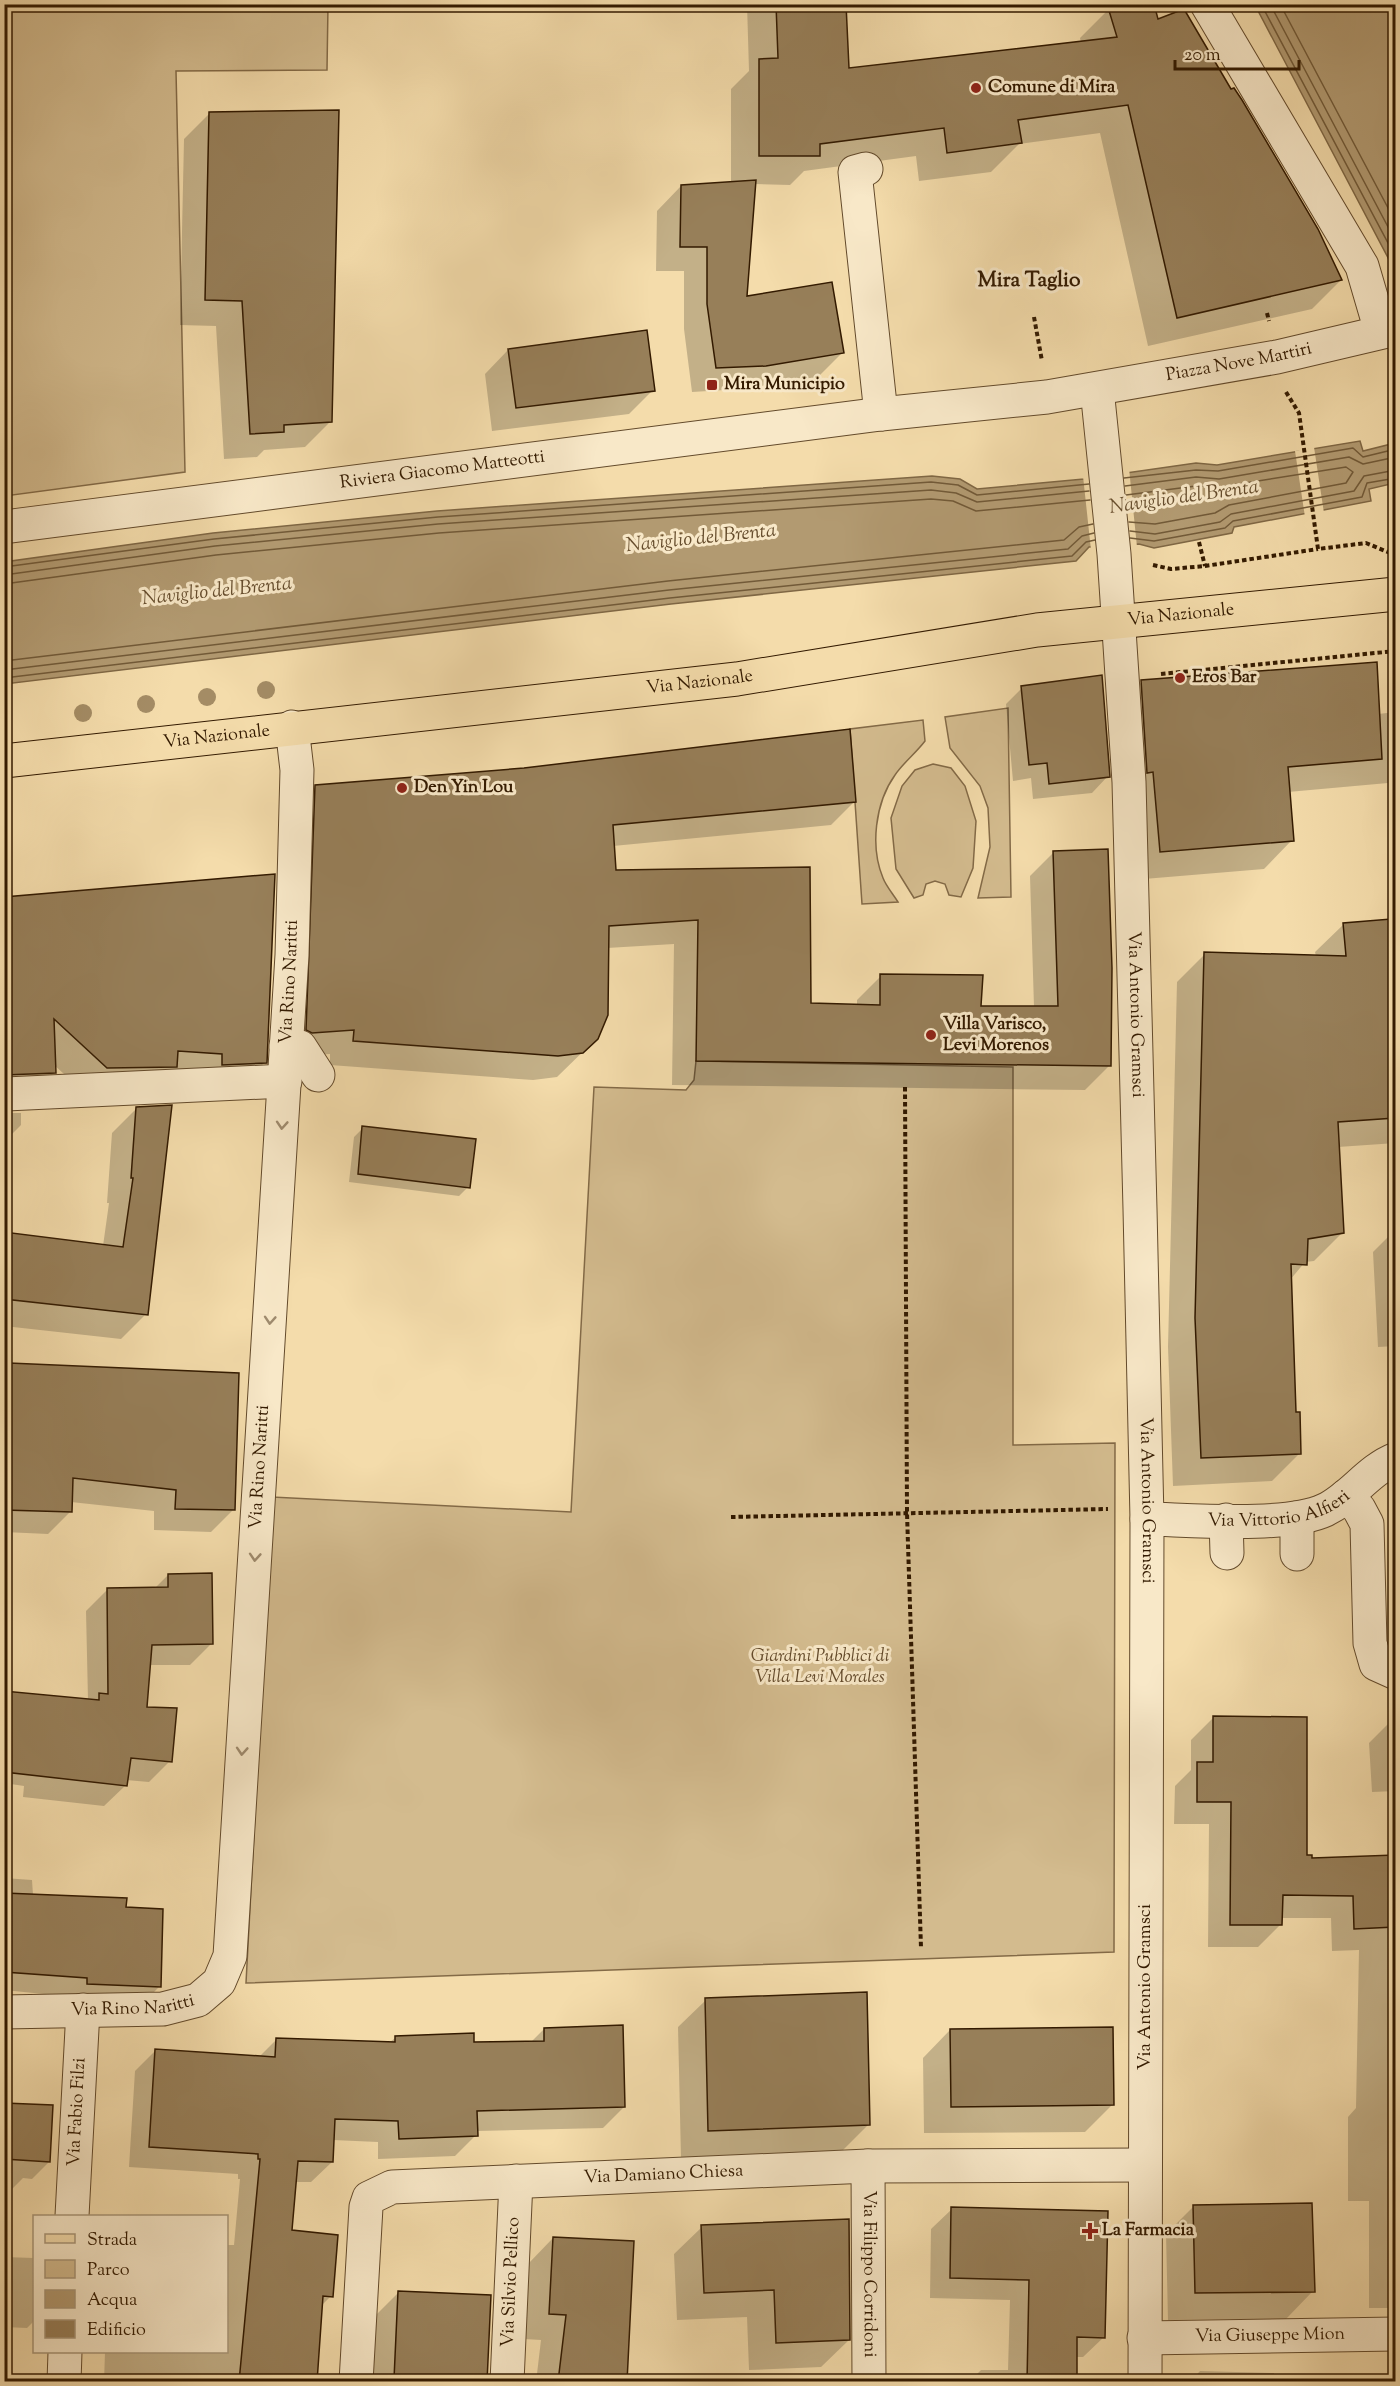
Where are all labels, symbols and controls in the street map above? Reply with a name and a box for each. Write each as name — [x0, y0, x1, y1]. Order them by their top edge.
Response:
scale bar — [1175, 33, 1300, 71]
text: 20 m — [1184, 43, 1221, 69]
place label: Comune di Mira — [988, 75, 1116, 101]
marker: Comune di Mira — [969, 81, 983, 95]
district label: Mira Taglio — [978, 266, 1081, 296]
street label: Piazza Nove Martiri — [1164, 336, 1315, 389]
place label: Mira Municipio — [724, 372, 845, 398]
marker: Mira Municipio — [705, 378, 719, 392]
street label: Riviera Giacomo Matteotti — [338, 444, 547, 497]
water label: Naviglio del Brenta — [1107, 473, 1261, 523]
water label: Naviglio del Brenta — [624, 517, 778, 561]
water label: Naviglio del Brenta — [140, 570, 294, 614]
street label: Via Nazionale — [1126, 597, 1235, 634]
street label: Via Nazionale — [645, 664, 755, 702]
place label: Eros Bar — [1192, 665, 1257, 691]
marker: Eros Bar — [1173, 671, 1187, 685]
street label: Via Nazionale — [162, 718, 271, 756]
place label: Den Yin Lou — [414, 775, 514, 801]
marker: Den Yin Lou — [395, 781, 409, 795]
street label: Via Rino Naritti — [274, 919, 306, 1045]
street label: Via Antonio Gramsci — [1120, 931, 1150, 1098]
place label: Villa Varisco, Levi Morenos — [943, 1012, 1049, 1059]
marker: Villa Varisco, Levi Morenos — [924, 1028, 938, 1042]
one-way arrow — [276, 1121, 289, 1130]
one-way arrow — [263, 1316, 276, 1325]
street label: Via Rino Naritti — [243, 1404, 277, 1530]
street label: Via Antonio Gramsci — [1132, 1417, 1160, 1584]
street label: Via Vittorio Alfieri — [1207, 1484, 1356, 1535]
one-way arrow — [248, 1552, 261, 1561]
park label: Giardini Pubblici di Villa Levi Morales — [751, 1644, 889, 1691]
one-way arrow — [236, 1747, 249, 1756]
street label: Via Antonio Gramsci — [1133, 1904, 1159, 2070]
street label: Via Rino Naritti — [70, 1988, 197, 2024]
street label: Via Fabio Filzi — [62, 2057, 93, 2167]
street label: Via Damiano Chiesa — [583, 2159, 744, 2192]
street label: Via Filippo Corridoni — [855, 2190, 882, 2358]
legend — [33, 2215, 228, 2353]
street label: Via Silvio Pellico — [496, 2216, 527, 2348]
place label: La Farmacia — [1102, 2218, 1195, 2244]
marker: La Farmacia — [1083, 2224, 1097, 2238]
text: Strada — [87, 2228, 137, 2254]
text: Parco — [87, 2258, 130, 2284]
text: Acqua — [87, 2288, 137, 2314]
text: Edificio — [87, 2318, 146, 2344]
street label: Via Giuseppe Mion — [1195, 2322, 1346, 2350]

